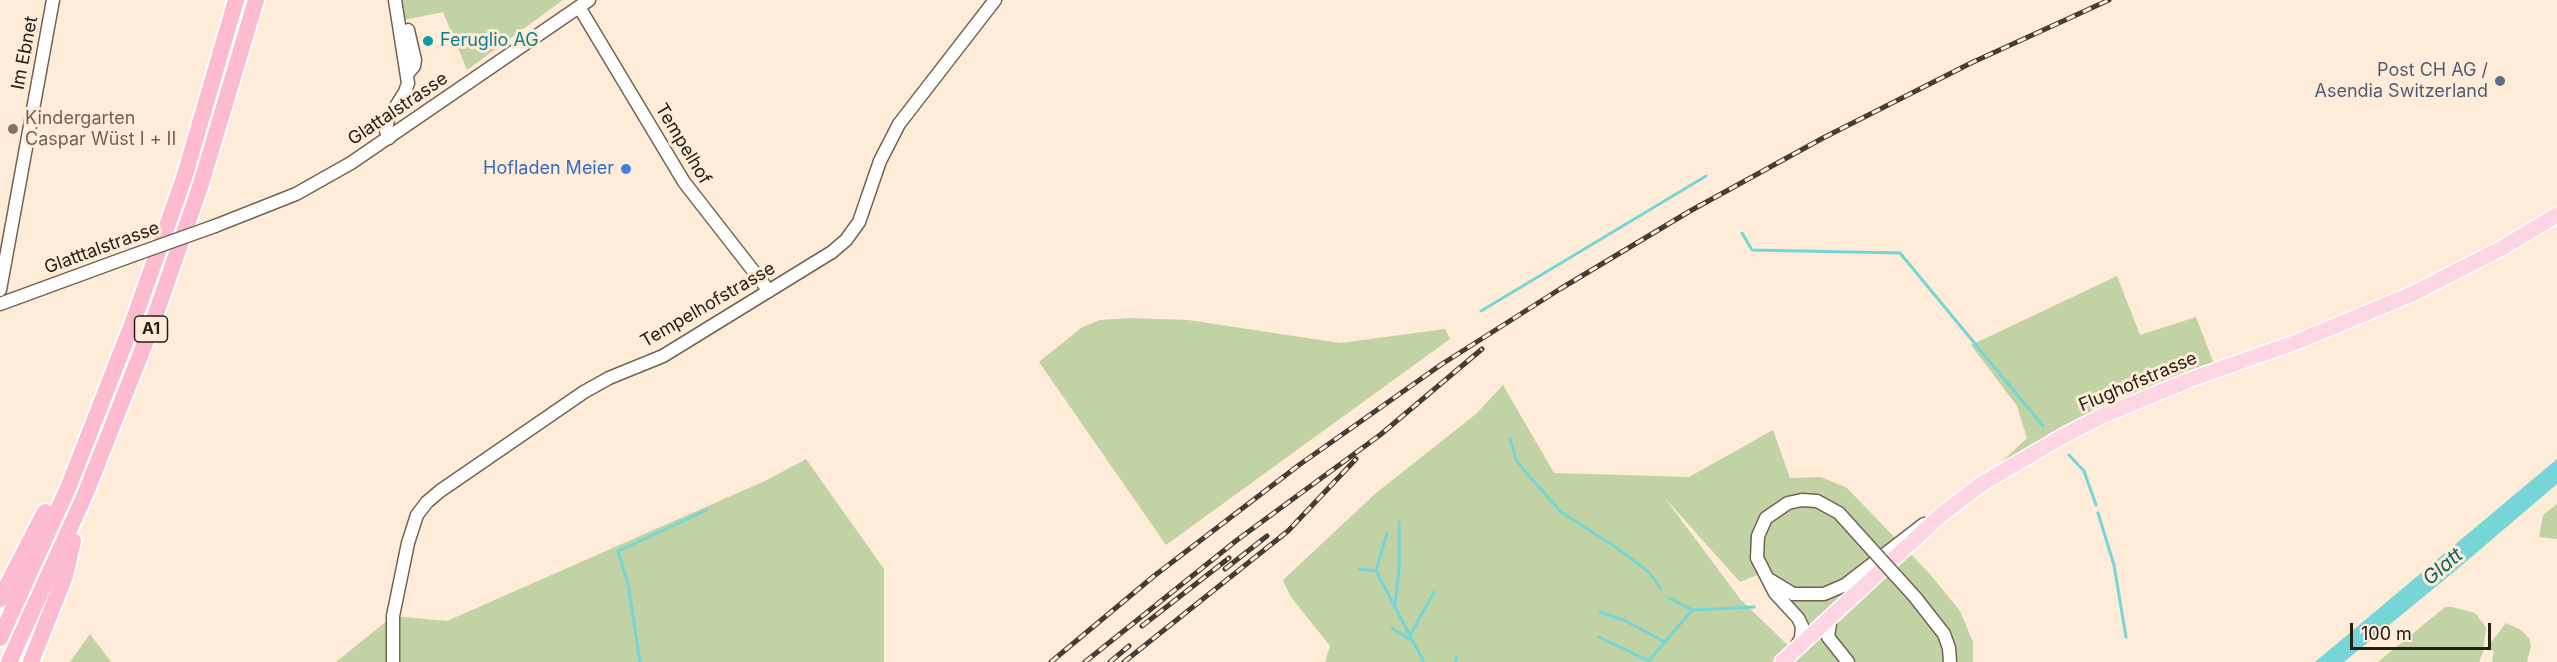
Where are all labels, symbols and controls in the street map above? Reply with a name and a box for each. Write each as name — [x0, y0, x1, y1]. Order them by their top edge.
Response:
street label: Im Ebnet — [7, 14, 43, 92]
place label: Feruglio AG — [440, 30, 539, 52]
marker: Feruglio AG — [421, 34, 435, 48]
place label: Post CH AG / Asendia Switzerland — [2315, 60, 2488, 103]
street label: Glattalstrasse — [344, 68, 452, 150]
marker: Post CH AG / Asendia Switzerland — [2493, 74, 2507, 88]
street label: Tempelhof — [650, 100, 716, 188]
place label: Kindergarten Caspar Wüst I + II — [25, 108, 176, 150]
marker: Kindergarten Caspar Wüst I + II — [6, 122, 20, 136]
place label: Hofladen Meier — [483, 158, 614, 180]
marker: Hofladen Meier — [619, 162, 633, 176]
street label: Glatttalstrasse — [41, 217, 163, 279]
street label: Tempelhofstrasse — [637, 258, 779, 352]
road number: A1 — [134, 316, 168, 342]
street label: Flughofstrasse — [2076, 347, 2200, 417]
water label: Glatt — [2418, 543, 2468, 591]
scale bar — [2353, 611, 2494, 649]
text: 100 m — [2361, 623, 2412, 644]

